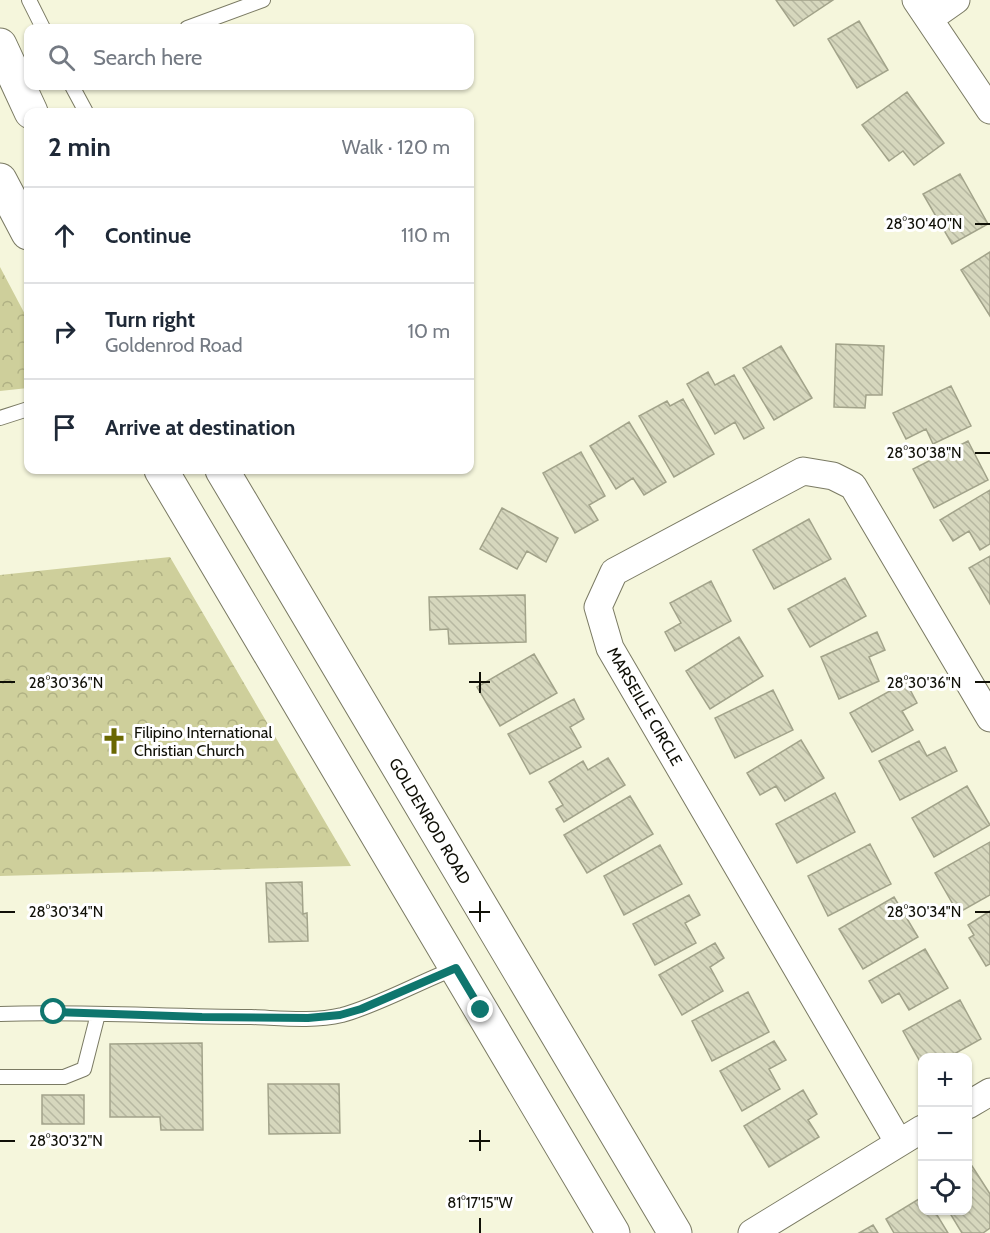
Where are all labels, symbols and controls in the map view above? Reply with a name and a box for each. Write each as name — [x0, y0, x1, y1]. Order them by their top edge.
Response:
search box — [24, 24, 474, 90]
icon: search — [45, 41, 78, 74]
text: Search here — [93, 44, 202, 71]
text: 2 min — [48, 131, 111, 163]
text: Walk · 120 m — [342, 135, 450, 159]
text: 28°30'40"N — [886, 215, 962, 233]
icon: ahead — [48, 219, 81, 252]
text: Continue — [105, 222, 191, 249]
text: 110 m — [401, 223, 450, 247]
text: Turn right — [105, 306, 195, 333]
icon: right — [48, 315, 81, 348]
text: 10 m — [407, 319, 450, 343]
text: Goldenrod Road — [105, 333, 243, 357]
icon: arrive — [48, 411, 81, 444]
text: Arrive at destination — [105, 414, 295, 441]
text: 28°30'38"N — [886, 444, 962, 462]
street label: MARSEILLE CIRCLE — [603, 644, 686, 769]
text: 28°30'36"N — [29, 674, 103, 692]
text: 28°30'36"N — [887, 674, 961, 692]
place label: Filipino International Christian Church — [134, 723, 272, 760]
church icon: Filipino International Christian Church — [99, 726, 129, 756]
street label: GOLDENROD ROAD — [385, 755, 475, 888]
text: 28°30'34"N — [29, 903, 103, 921]
text: 28°30'34"N — [887, 903, 961, 921]
route end — [467, 996, 493, 1022]
route start — [40, 998, 66, 1024]
map controls — [918, 1053, 972, 1215]
button: + — [918, 1053, 972, 1107]
button: − — [918, 1107, 972, 1161]
text: 28°30'32"N — [29, 1132, 103, 1150]
button: locate — [918, 1161, 972, 1215]
text: 81°17'15"W — [447, 1194, 513, 1212]

